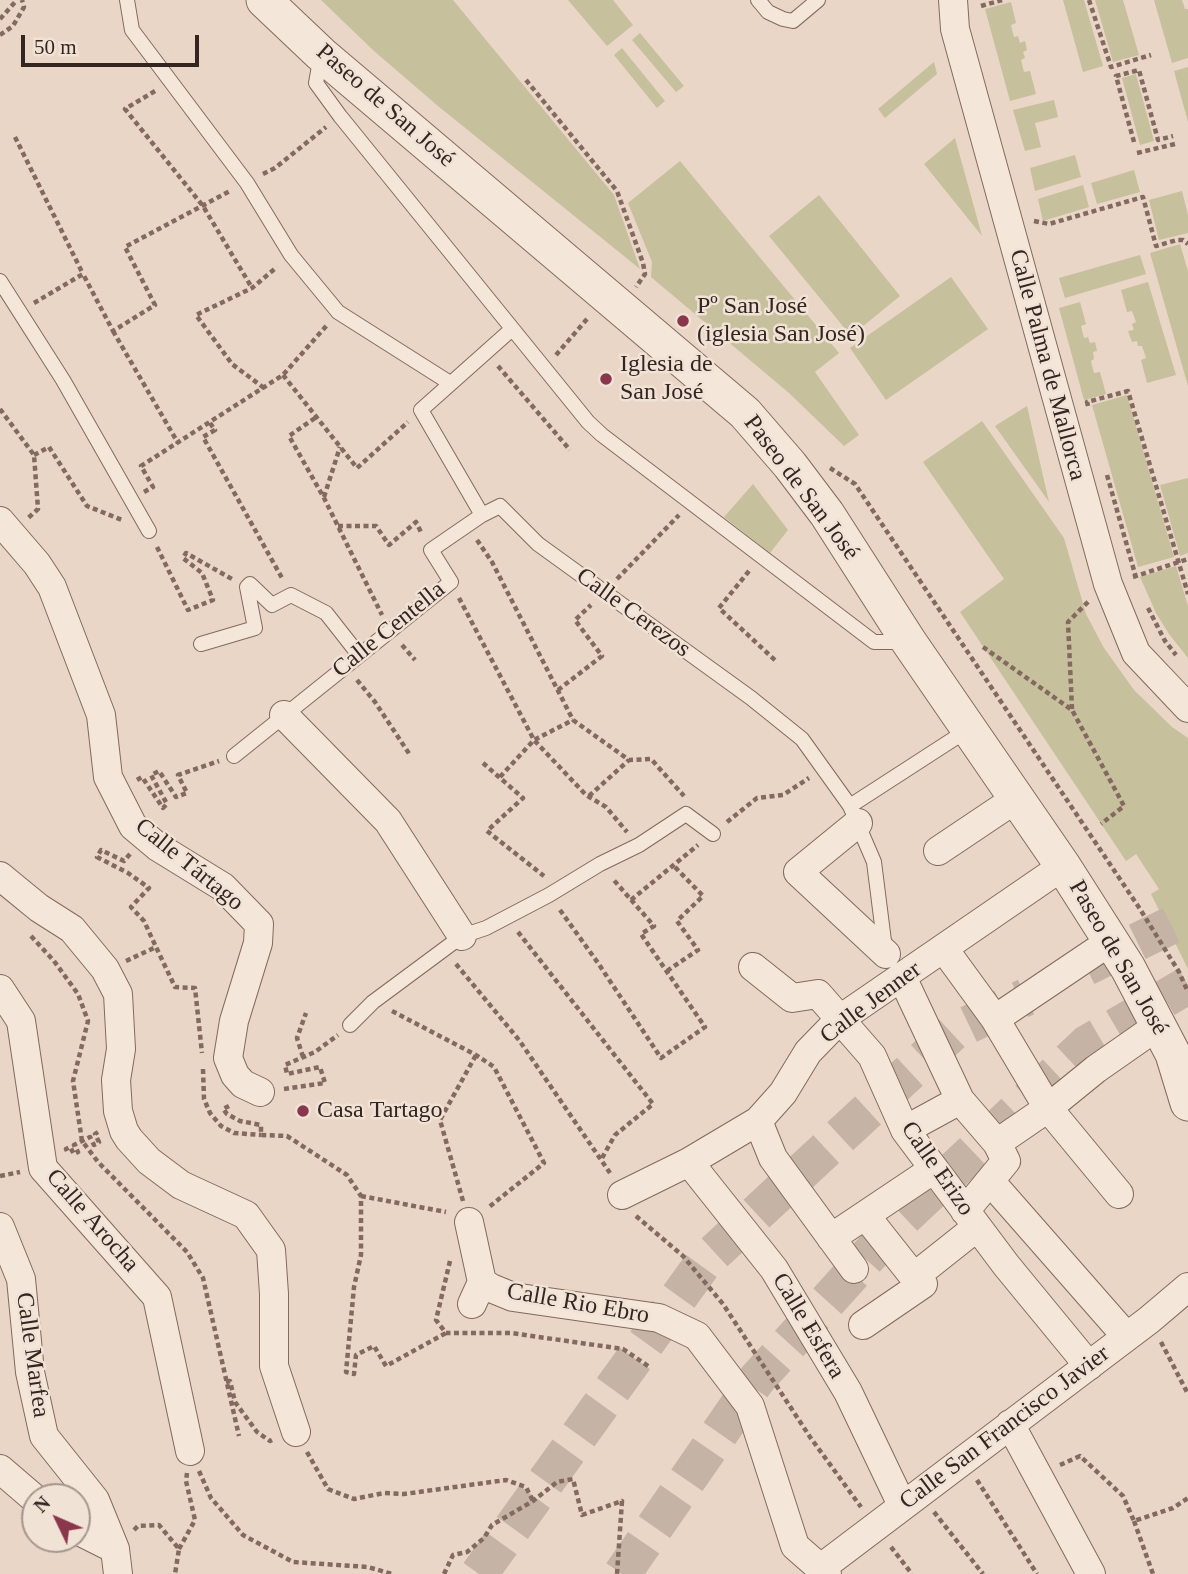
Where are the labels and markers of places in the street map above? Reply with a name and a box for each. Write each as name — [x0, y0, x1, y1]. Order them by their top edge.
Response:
place label: Pº San José (iglesia San José) — [697, 293, 865, 349]
marker: Pº San José (iglesia San José) — [675, 313, 691, 329]
place label: Iglesia de San José — [620, 351, 713, 407]
marker: Iglesia de San José — [598, 371, 614, 387]
place label: Casa Tartago — [317, 1097, 443, 1125]
marker: Casa Tartago — [295, 1103, 311, 1119]

